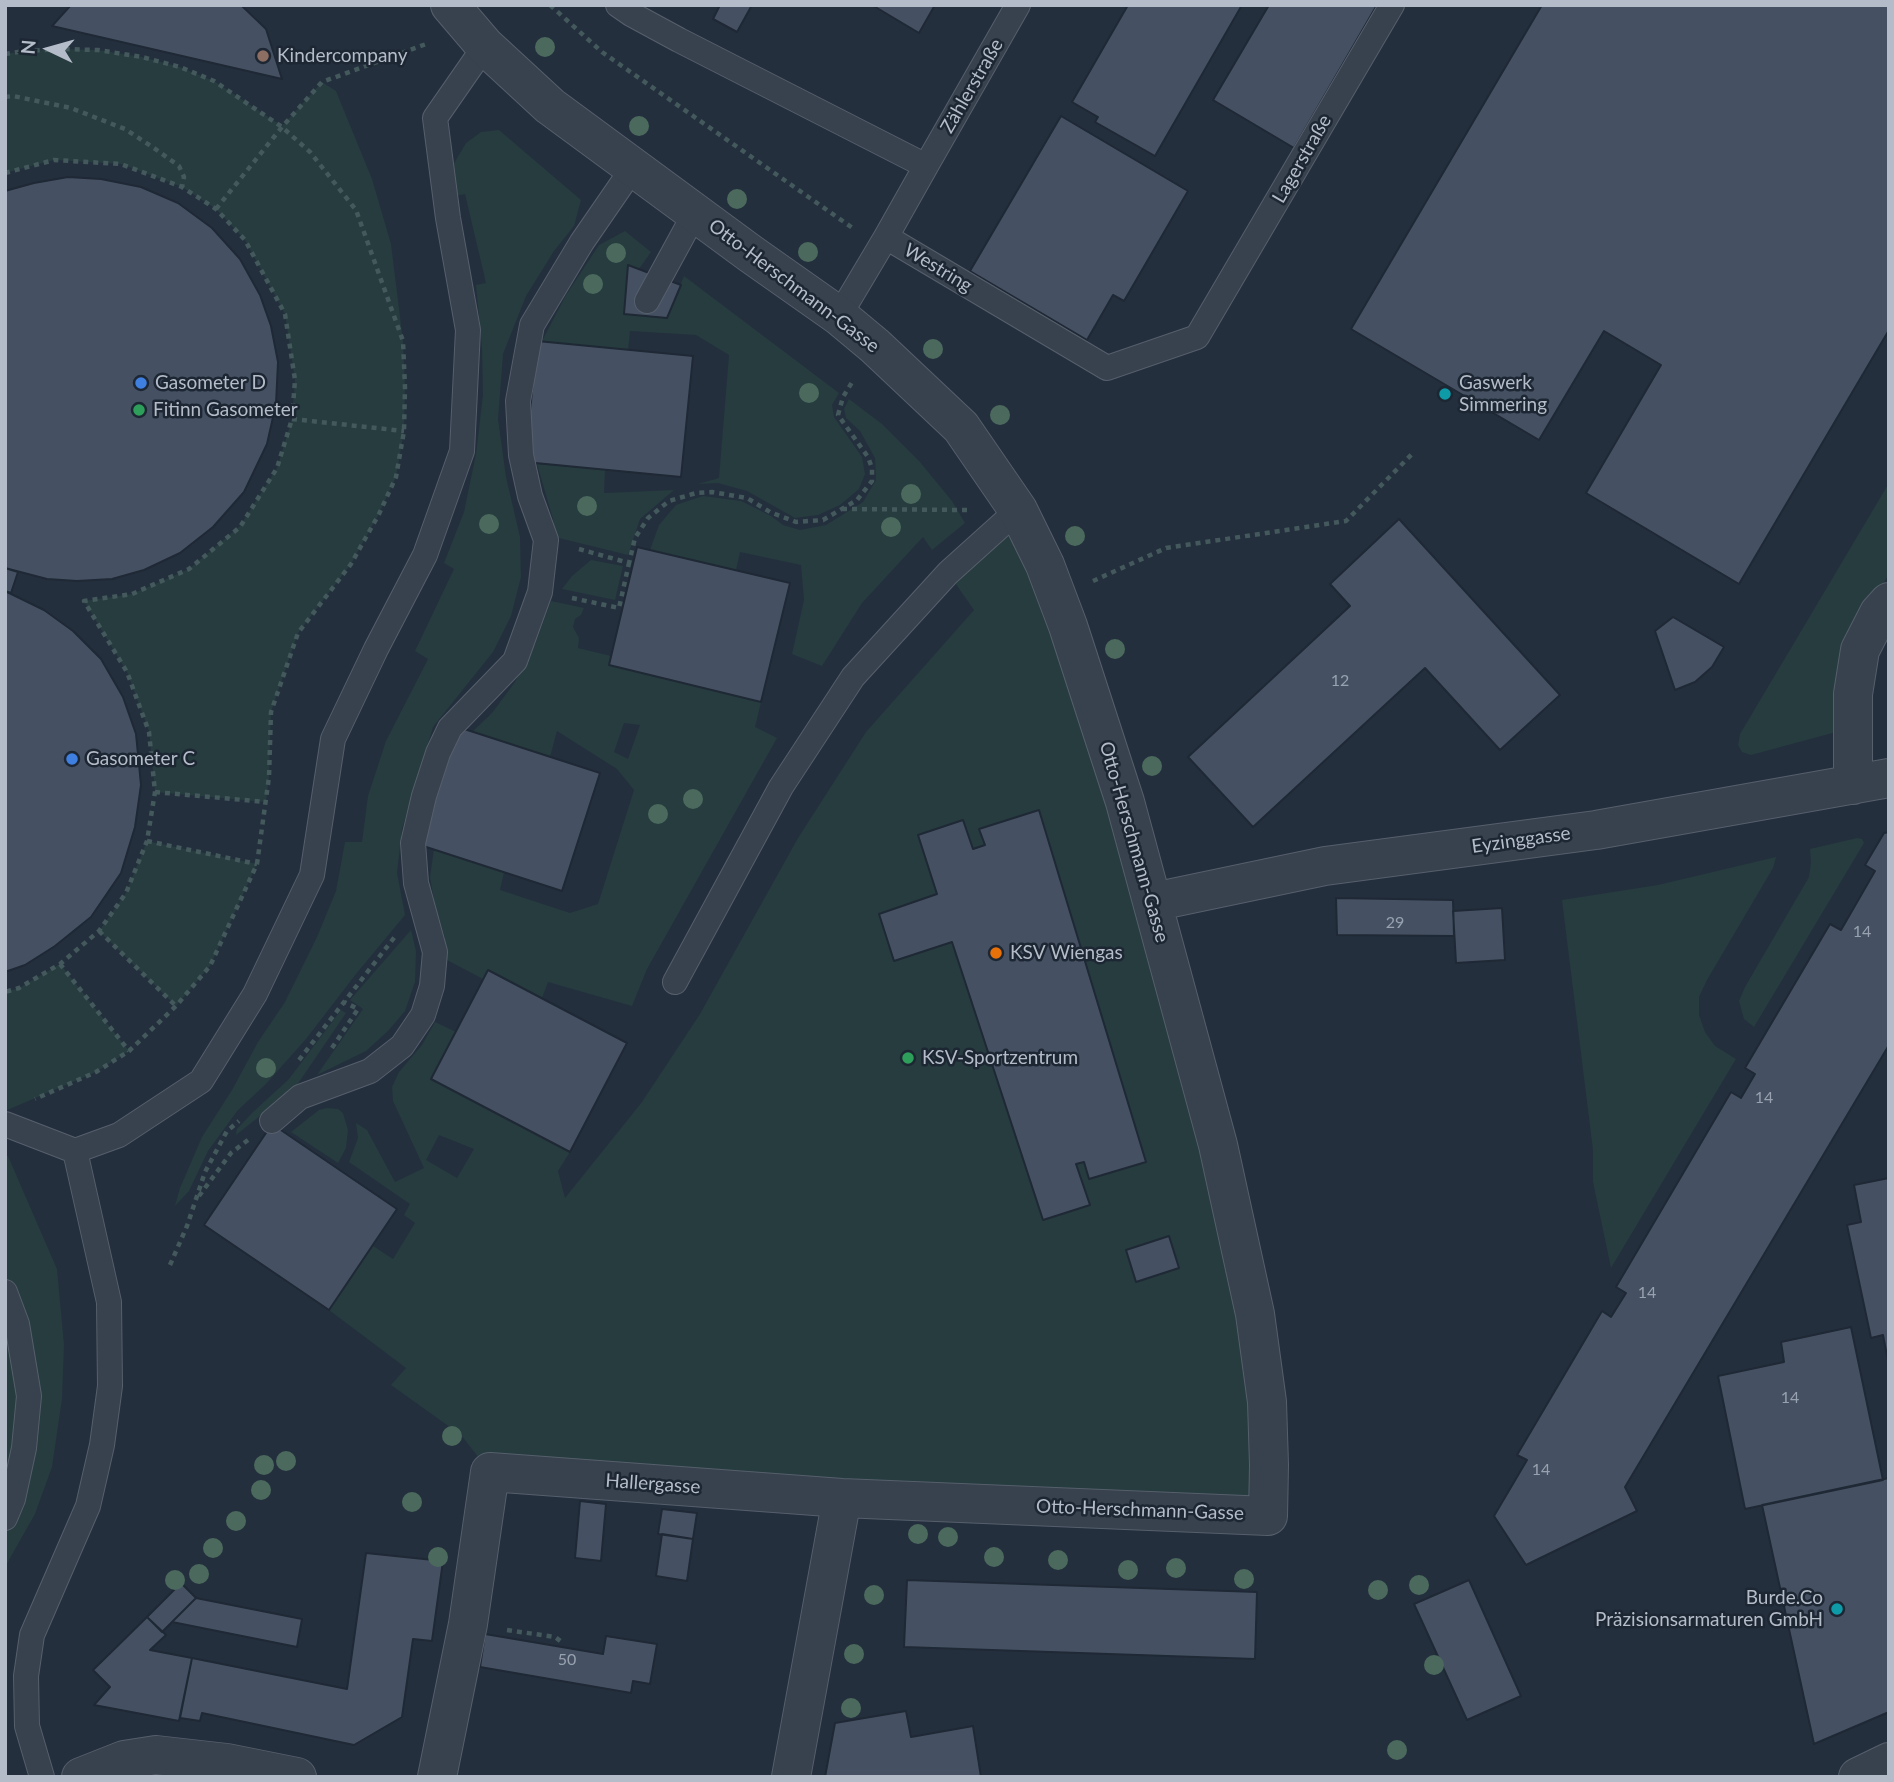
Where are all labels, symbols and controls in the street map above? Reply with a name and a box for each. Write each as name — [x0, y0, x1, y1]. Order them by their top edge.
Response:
north arrow — [14, 14, 84, 84]
street label: Zählerstraße — [936, 35, 1008, 137]
text: N — [15, 39, 40, 55]
place label: Kindercompany — [277, 45, 408, 67]
marker: Kindercompany — [255, 48, 271, 64]
street label: Lagerstraße — [1268, 111, 1336, 207]
street label: Otto-Herschmann-Gasse — [704, 214, 884, 358]
street label: Westring — [900, 239, 976, 297]
place label: Gasometer D — [155, 372, 266, 394]
place label: Gaswerk Simmering — [1459, 372, 1547, 416]
marker: Gasometer D — [133, 375, 149, 391]
marker: Gaswerk Simmering — [1437, 386, 1453, 402]
place label: Fitinn Gasometer — [153, 399, 298, 421]
marker: Fitinn Gasometer — [131, 402, 147, 418]
house number: 12 — [1331, 671, 1349, 691]
street label: Otto-Herschmann-Gasse — [1094, 739, 1174, 945]
place label: Gasometer C — [86, 748, 195, 770]
marker: Gasometer C — [64, 751, 80, 767]
street label: Eyzinggasse — [1470, 822, 1572, 858]
house number: 29 — [1386, 913, 1404, 933]
house number: 14 — [1853, 922, 1871, 942]
place label: KSV Wiengas — [1010, 942, 1123, 964]
marker: KSV Wiengas — [988, 945, 1004, 961]
place label: KSV-Sportzentrum — [922, 1047, 1078, 1069]
marker: KSV-Sportzentrum — [900, 1050, 916, 1066]
house number: 14 — [1755, 1088, 1773, 1108]
house number: 14 — [1638, 1283, 1656, 1303]
house number: 14 — [1781, 1388, 1799, 1408]
house number: 14 — [1532, 1460, 1550, 1480]
street label: Hallergasse — [605, 1469, 701, 1499]
street label: Otto-Herschmann-Gasse — [1036, 1495, 1244, 1525]
place label: Burde.Co Präzisionsarmaturen GmbH — [1595, 1587, 1823, 1631]
marker: Burde.Co Präzisionsarmaturen GmbH — [1829, 1601, 1845, 1617]
house number: 50 — [558, 1650, 576, 1670]

